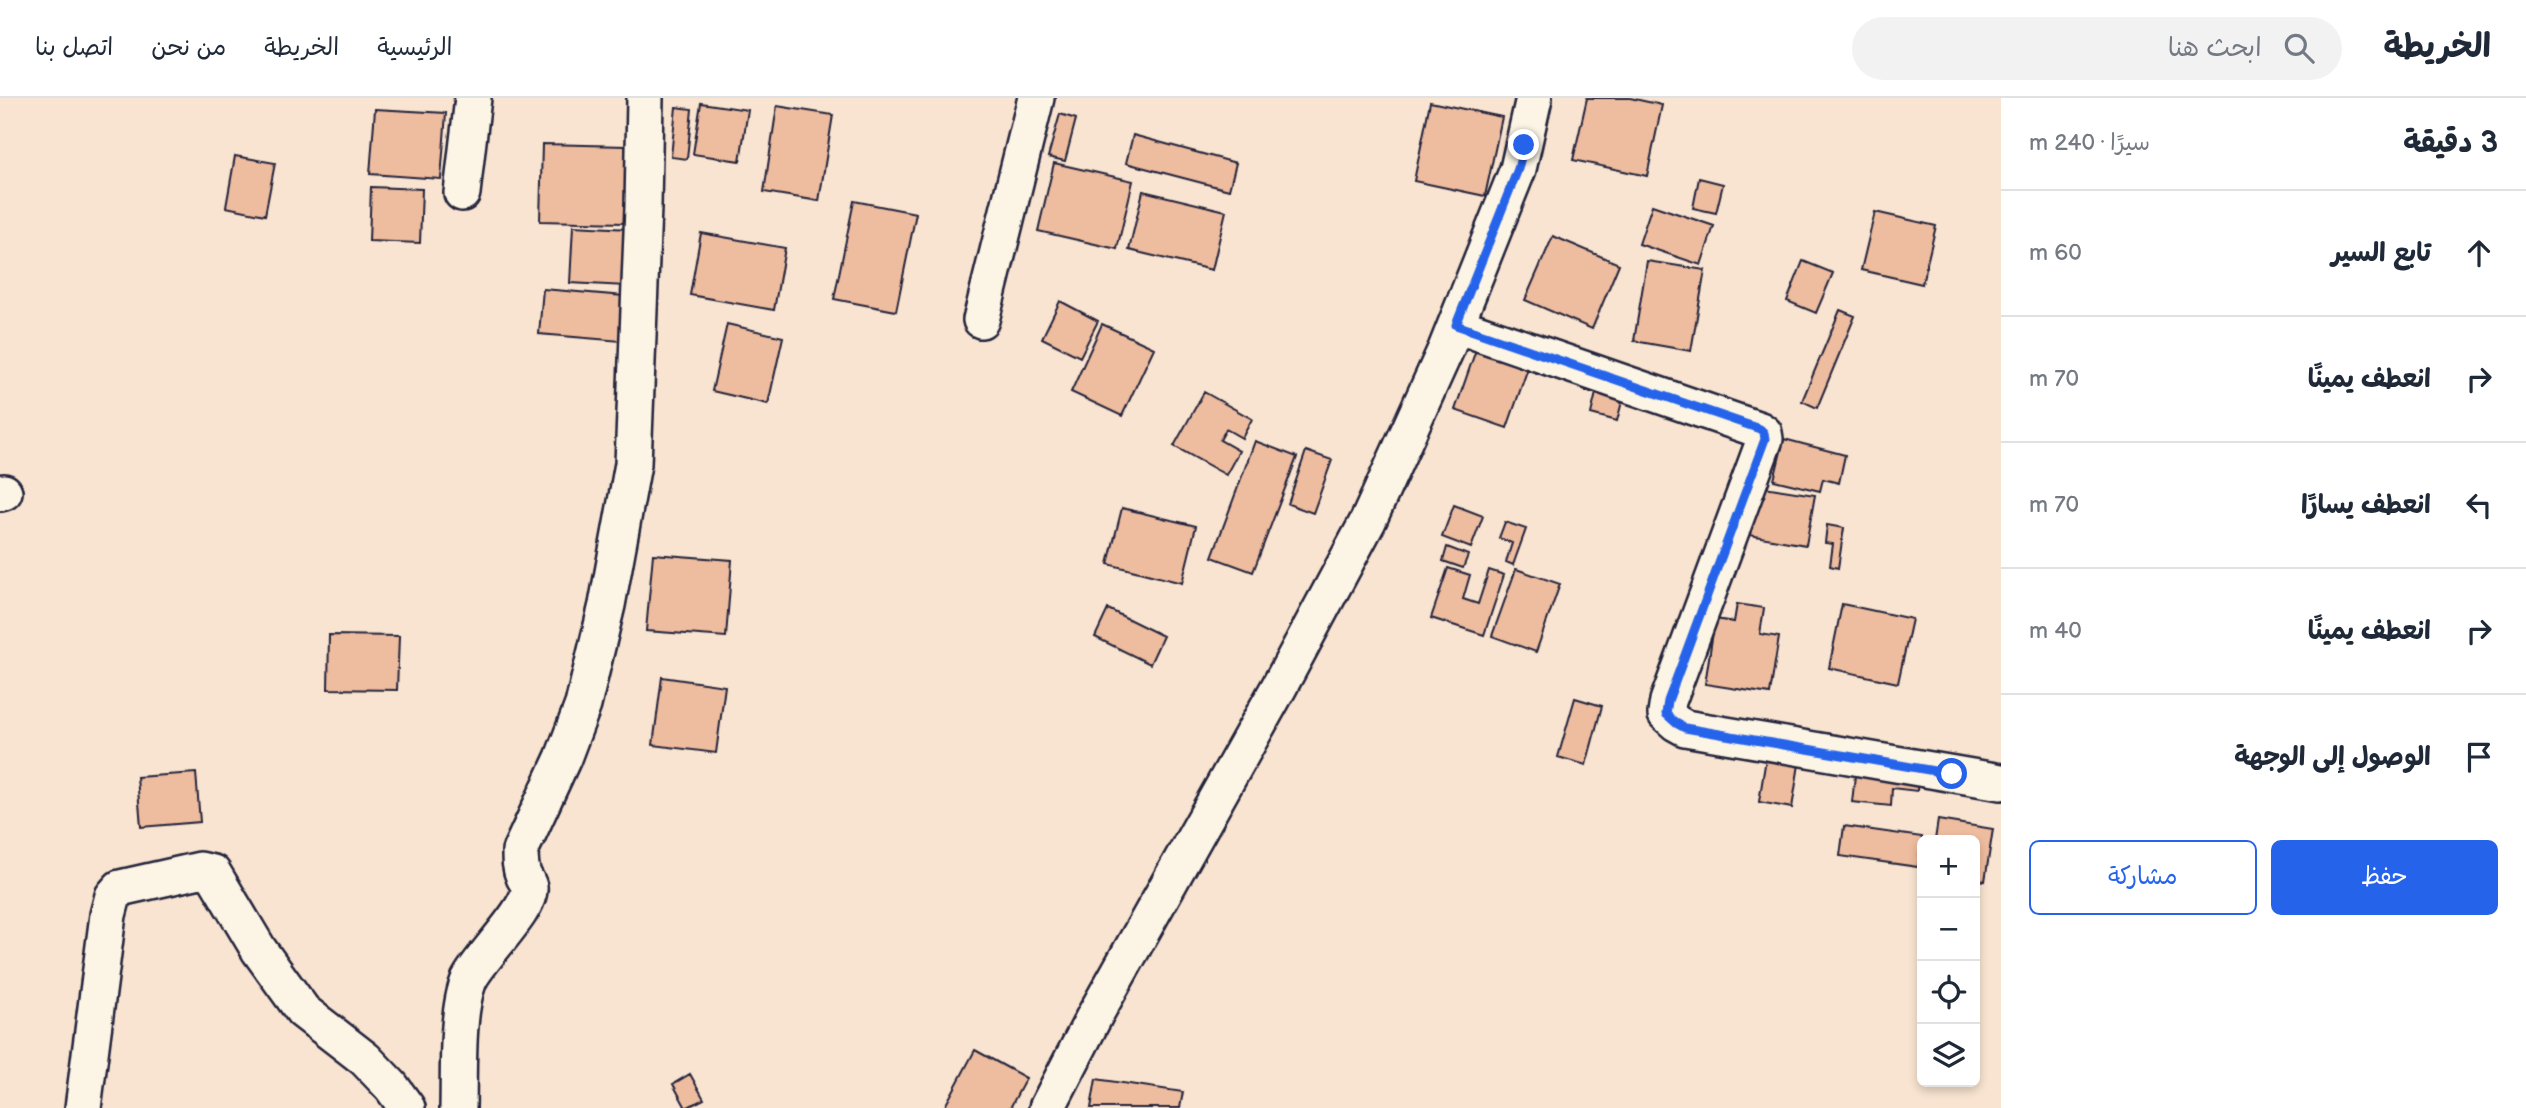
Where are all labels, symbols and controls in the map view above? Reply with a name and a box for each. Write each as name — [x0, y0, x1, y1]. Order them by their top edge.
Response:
search box — [1852, 17, 2342, 80]
text: الخريطة — [2384, 27, 2491, 67]
icon: search — [2280, 29, 2318, 67]
text: اتصل بنا — [35, 33, 113, 62]
text: من نحن — [151, 33, 226, 62]
text: الخريطة — [264, 33, 339, 62]
text: الرئيسية — [377, 33, 453, 62]
text: ابحث هنا — [2168, 33, 2262, 64]
text: 3 دقيقة — [2403, 125, 2498, 161]
route end — [1508, 129, 1539, 160]
text: سيرًا · 240 m — [2029, 129, 2150, 157]
icon: ahead — [2460, 234, 2498, 272]
text: تابع السير — [2331, 238, 2431, 269]
text: 60 m — [2029, 239, 2082, 267]
icon: right — [2460, 360, 2498, 398]
text: انعطف يمينًا — [2308, 364, 2431, 395]
text: 70 m — [2029, 365, 2079, 393]
icon: left — [2460, 486, 2498, 524]
text: انعطف يسارًا — [2301, 490, 2431, 521]
text: 70 m — [2029, 491, 2079, 519]
icon: right — [2460, 612, 2498, 650]
text: انعطف يمينًا — [2308, 616, 2431, 647]
text: 40 m — [2029, 617, 2082, 645]
icon: arrive — [2460, 738, 2498, 776]
text: الوصول إلى الوجهة — [2234, 742, 2431, 773]
route start — [1936, 758, 1967, 789]
map controls — [1917, 835, 1980, 1087]
button: + — [1917, 835, 1980, 898]
button: مشاركة — [2029, 840, 2257, 915]
button: حفظ — [2271, 840, 2498, 915]
button: − — [1917, 898, 1980, 961]
button: locate — [1917, 961, 1980, 1024]
button: layers — [1917, 1024, 1980, 1087]

